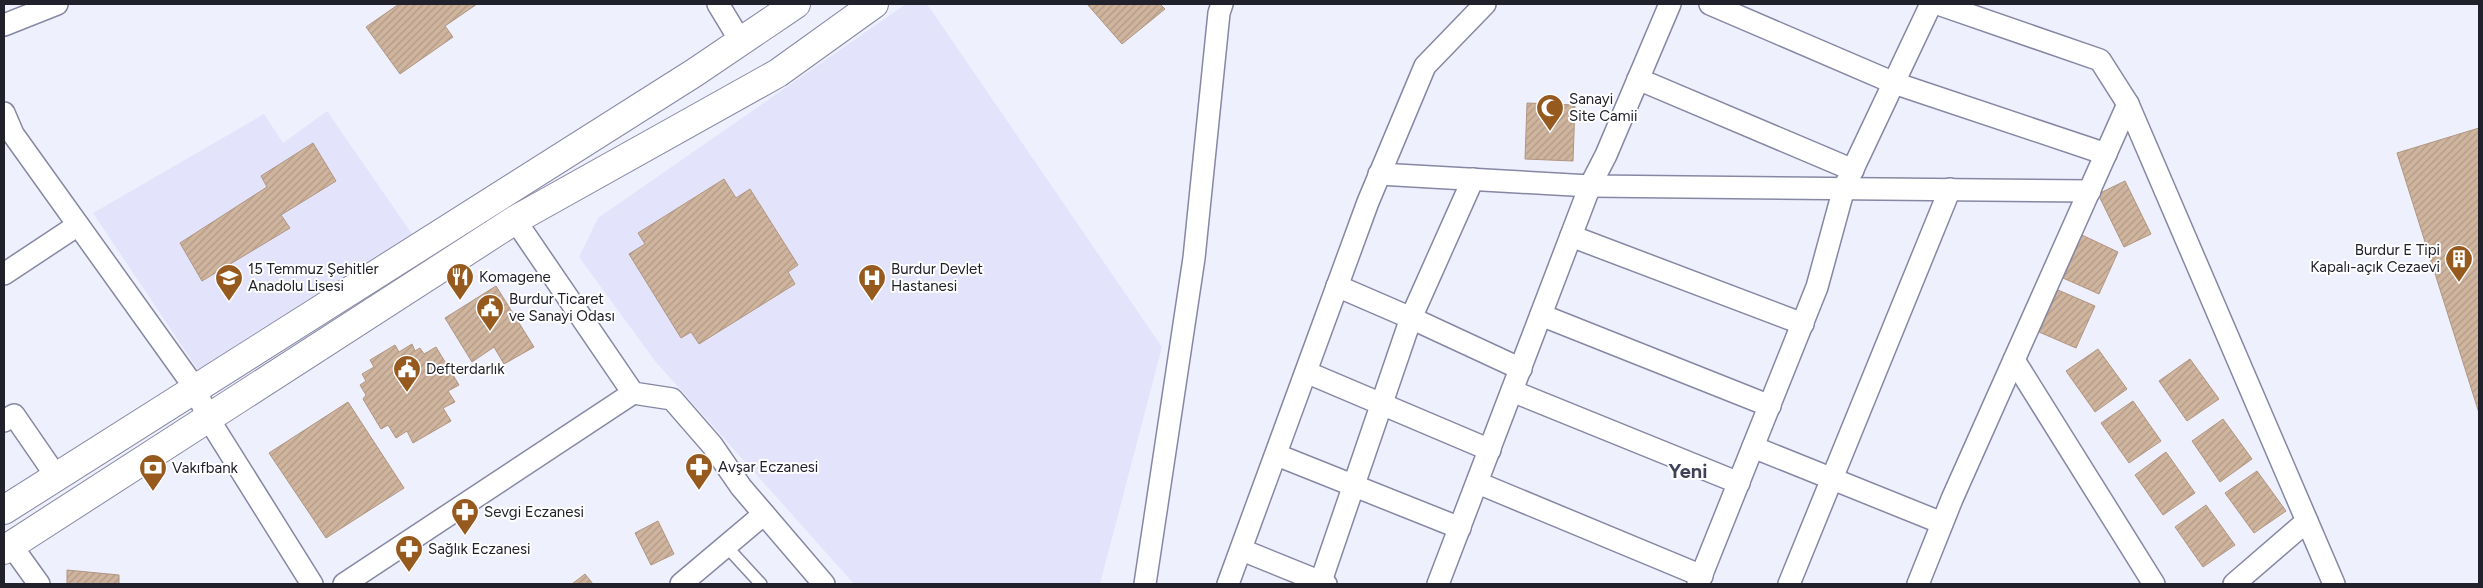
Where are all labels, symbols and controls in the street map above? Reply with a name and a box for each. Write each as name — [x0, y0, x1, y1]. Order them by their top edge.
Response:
place label: Sanayi Site Camii — [1569, 90, 1637, 125]
mosque icon: Sanayi Site Camii — [1535, 93, 1565, 132]
place label: Burdur E Tipi Kapalı-açık Cezaevi — [2310, 241, 2440, 276]
building icon: Burdur E Tipi Kapalı-açık Cezaevi — [2444, 244, 2474, 283]
place label: 15 Temmuz Şehitler Anadolu Lisesi — [248, 260, 379, 295]
place label: Burdur Devlet Hastanesi — [891, 260, 983, 295]
restaurant icon: Komagene — [445, 262, 475, 301]
school or university icon: 15 Temmuz Şehitler Anadolu Lisesi — [214, 263, 244, 302]
hospital icon: Burdur Devlet Hastanesi — [857, 263, 887, 302]
place label: Komagene — [479, 268, 551, 286]
place label: Burdur Ticaret ve Sanayi Odası — [509, 290, 615, 325]
public building icon: Burdur Ticaret ve Sanayi Odası — [475, 293, 505, 332]
public building icon: Defterdarlık — [392, 354, 422, 393]
place label: Defterdarlık — [426, 360, 505, 378]
pharmacy icon: Avşar Eczanesi — [684, 452, 714, 491]
bank icon: Vakıfbank — [138, 453, 168, 492]
place label: Avşar Eczanesi — [718, 458, 818, 476]
place label: Vakıfbank — [172, 459, 239, 477]
district label: Yeni — [1669, 459, 1707, 483]
pharmacy icon: Sevgi Eczanesi — [450, 497, 480, 536]
place label: Sevgi Eczanesi — [484, 503, 584, 521]
pharmacy icon: Sağlık Eczanesi — [394, 534, 424, 573]
place label: Sağlık Eczanesi — [428, 540, 530, 558]

